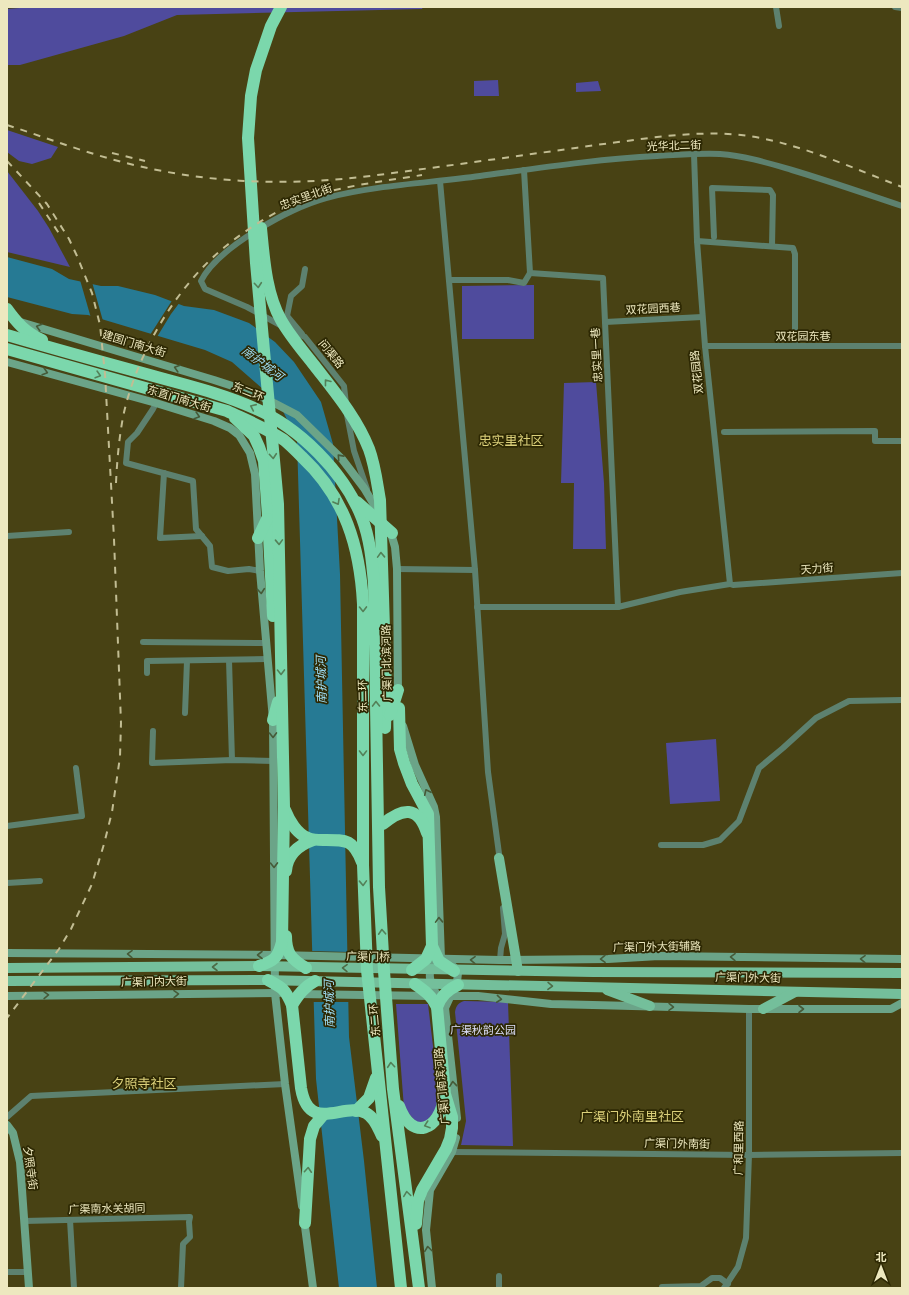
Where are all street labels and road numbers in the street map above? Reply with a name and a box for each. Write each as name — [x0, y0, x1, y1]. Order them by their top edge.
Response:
street label: 光华北二街 — [646, 139, 702, 153]
street label: 忠实里北街 — [278, 181, 334, 213]
street label: 双花园西巷 — [625, 301, 681, 317]
street label: 忠实里一巷 — [589, 327, 605, 383]
street label: 建国门南大街 — [101, 328, 167, 360]
street label: 双花园东巷 — [776, 330, 831, 343]
street label: 问渠路 — [316, 337, 346, 371]
street label: 双花园路 — [688, 349, 706, 395]
street label: 东二环 — [230, 380, 266, 404]
street label: 东直门南大街 — [146, 383, 212, 415]
street label: 天力街 — [800, 561, 834, 577]
street label: 广渠门北滨河路 — [380, 624, 394, 702]
street label: 东二环 — [356, 679, 370, 713]
street label: 广渠门外大街辅路 — [613, 940, 701, 954]
street label: 广渠门桥 — [346, 950, 390, 964]
street label: 广渠门外大街 — [715, 971, 781, 985]
street label: 广渠门内大街 — [121, 975, 187, 989]
street label: 东二环 — [367, 1003, 383, 1037]
street label: 广渠门南滨河路 — [432, 1047, 452, 1125]
street label: 广和里西路 — [732, 1120, 746, 1176]
street label: 广渠门外南街 — [644, 1137, 710, 1151]
street label: 夕照寺街 — [21, 1145, 39, 1191]
street label: 广渠南水关胡同 — [68, 1202, 146, 1216]

